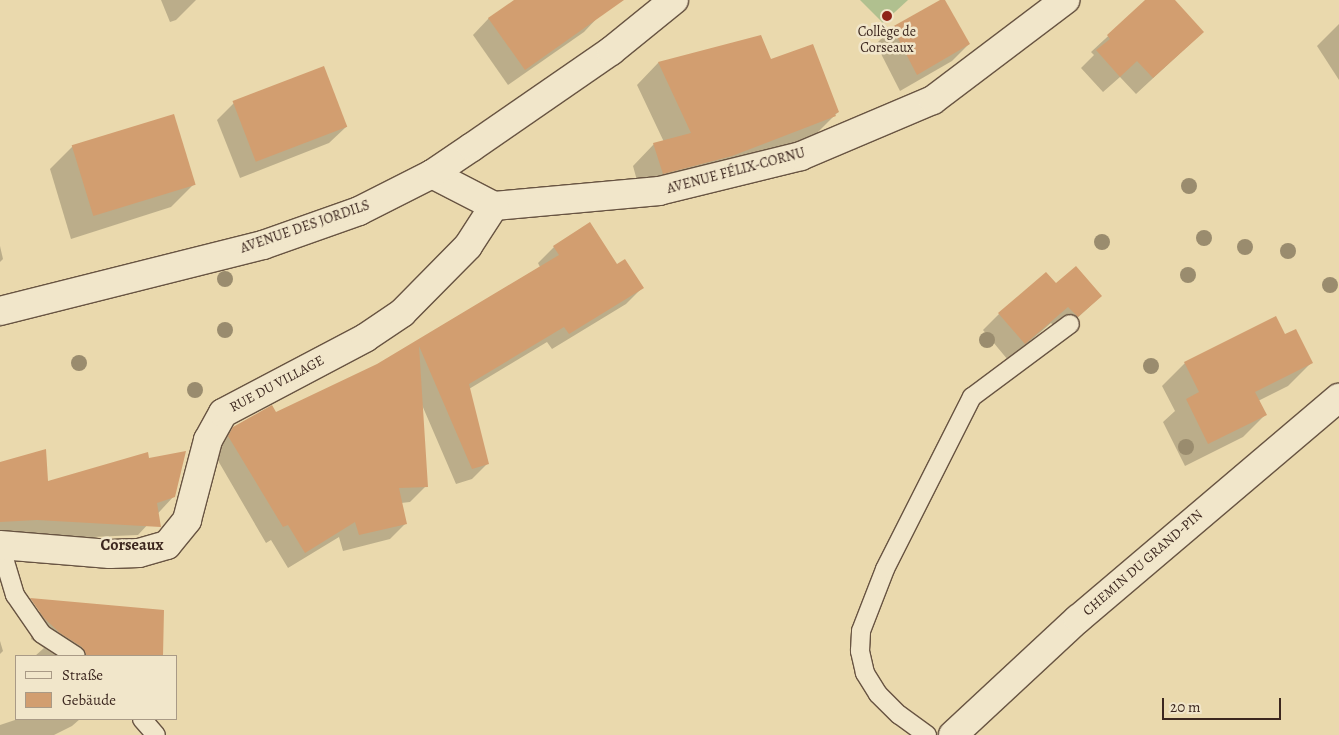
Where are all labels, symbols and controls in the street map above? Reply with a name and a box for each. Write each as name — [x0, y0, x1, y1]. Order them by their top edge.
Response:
marker: Collège de Corseaux — [881, 10, 893, 22]
place label: Collège de Corseaux — [858, 24, 916, 56]
street label: AVENUE FÉLIX-CORNU — [665, 144, 807, 198]
street label: AVENUE DES JORDILS — [238, 197, 372, 257]
street label: RUE DU VILLAGE — [227, 352, 327, 416]
street label: CHEMIN DU GRAND-PIN — [1080, 506, 1206, 620]
district label: Corseaux — [101, 535, 163, 555]
legend — [15, 655, 178, 720]
text: Straße — [62, 665, 103, 685]
scale bar — [1164, 688, 1283, 720]
text: Gebäude — [62, 690, 116, 710]
text: 20 m — [1170, 697, 1201, 717]

